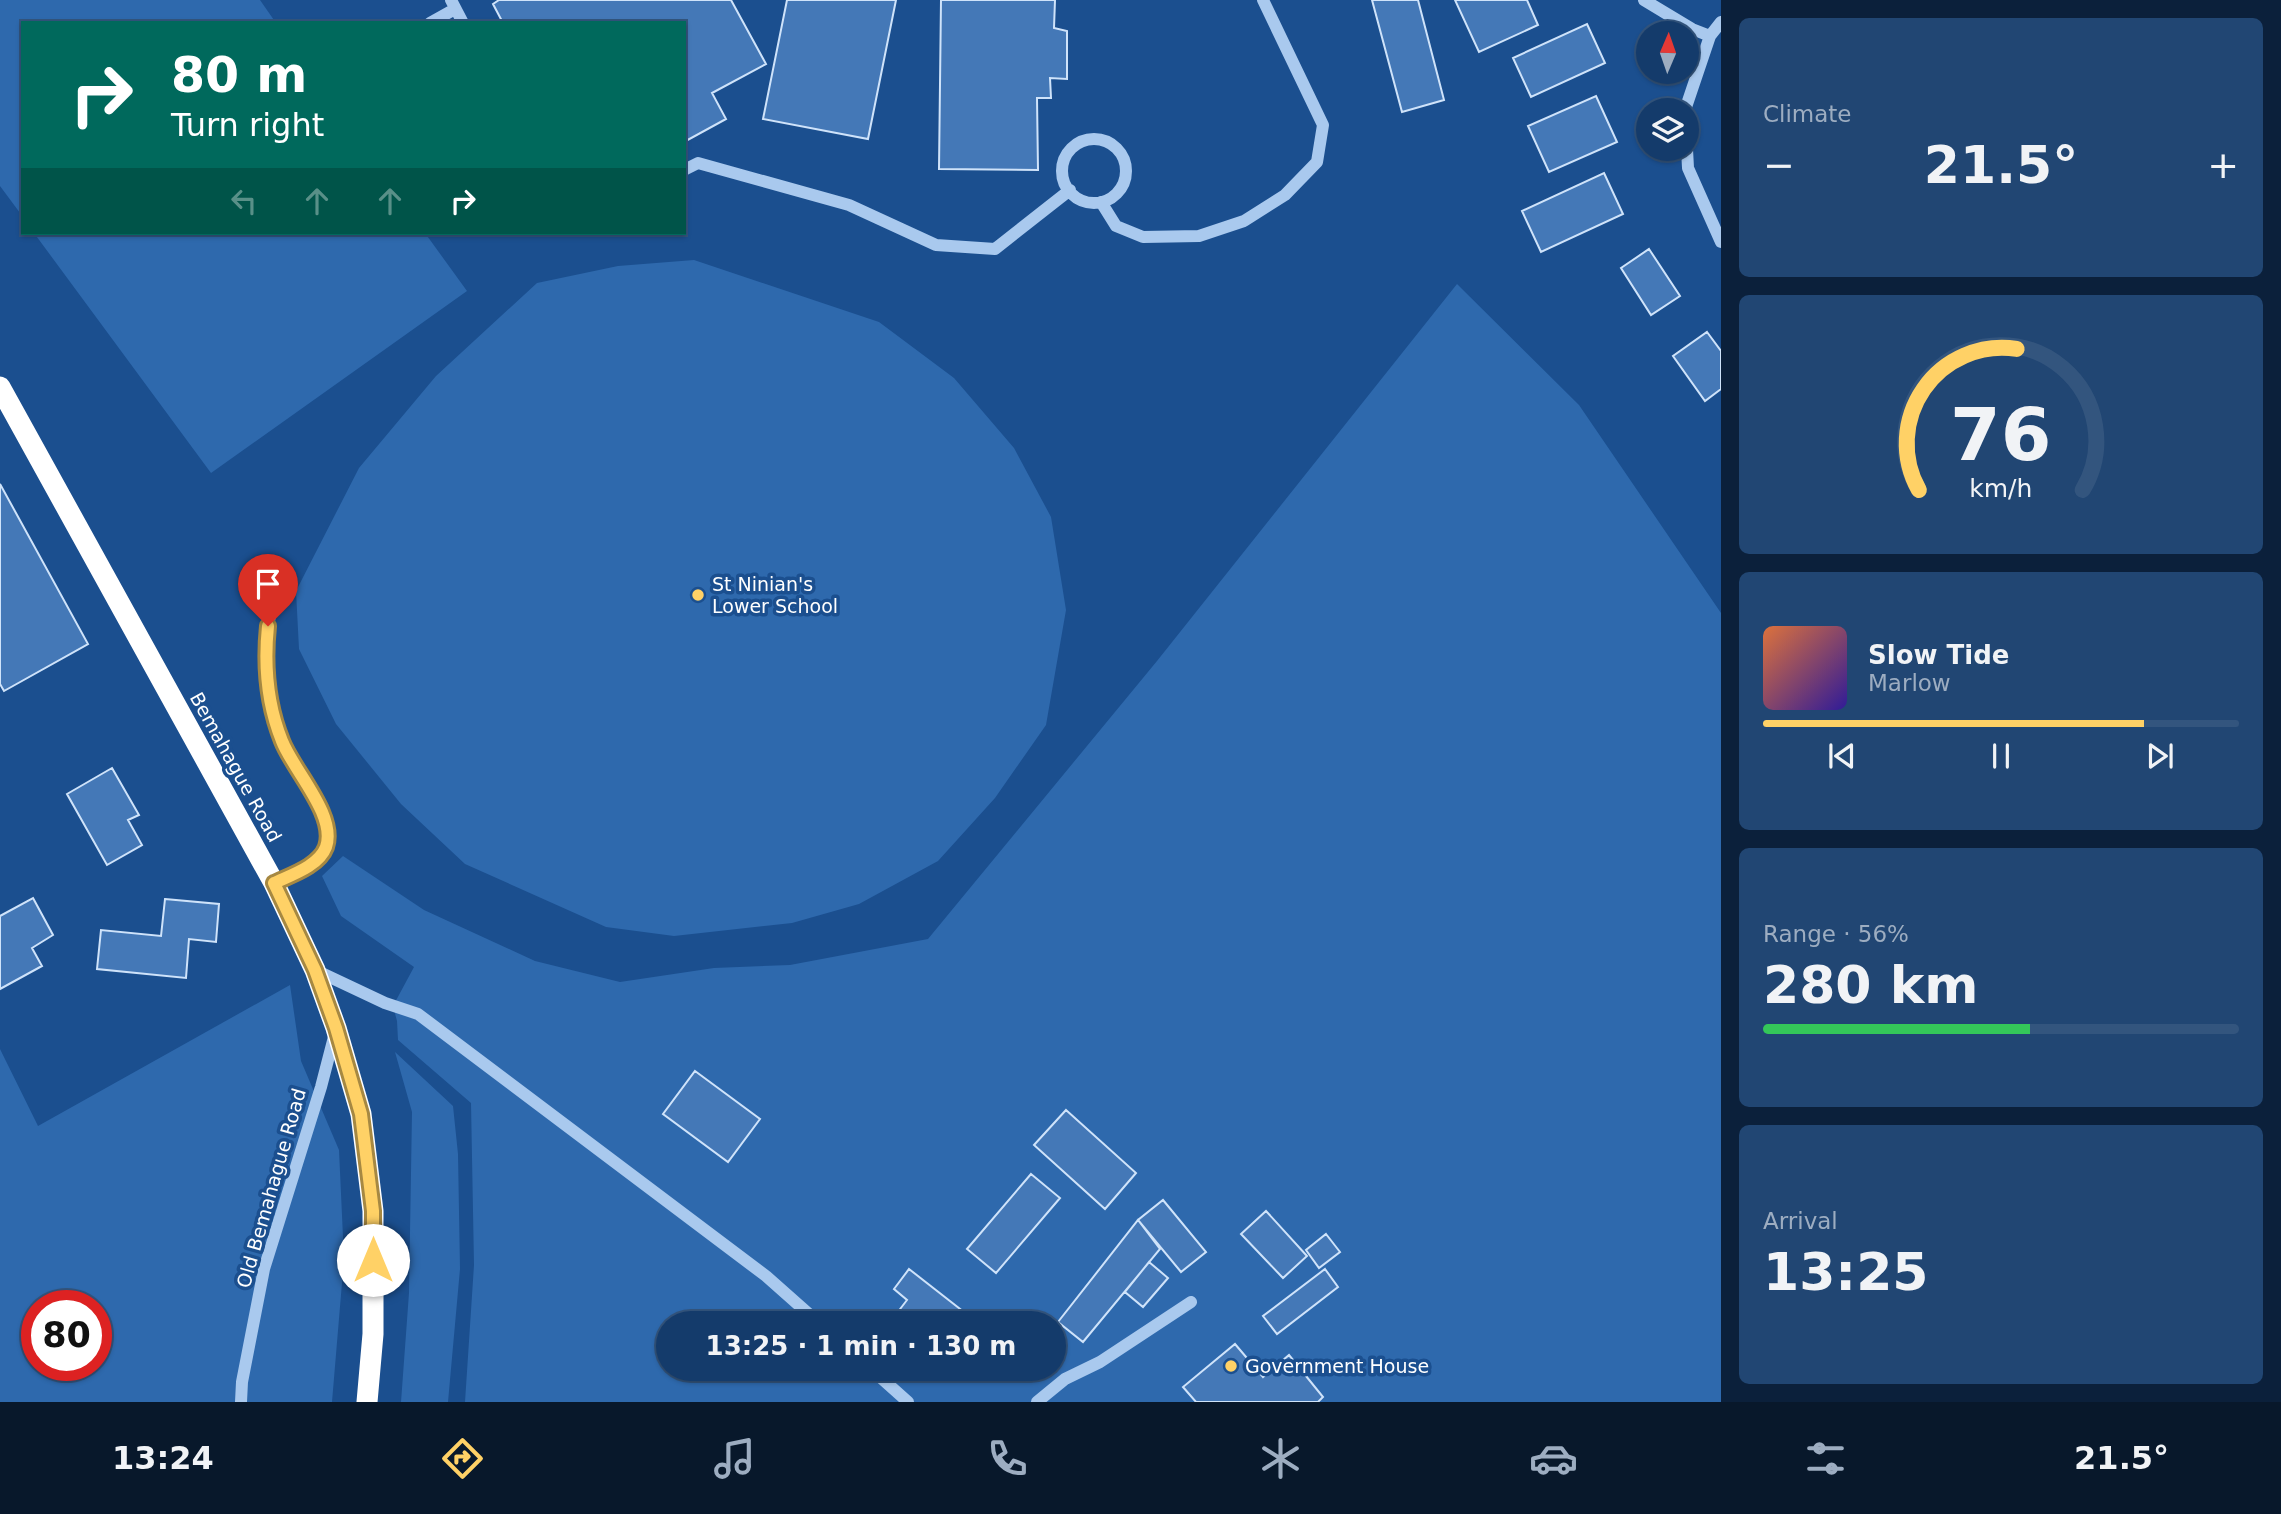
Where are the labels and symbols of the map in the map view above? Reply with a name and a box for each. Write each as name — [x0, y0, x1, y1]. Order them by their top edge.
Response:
north arrow — [1636, 21, 1699, 84]
pin — [238, 554, 298, 626]
place label: St Ninian's Lower School — [712, 573, 838, 617]
marker: St Ninian's Lower School — [690, 587, 706, 603]
street label: Bemahague Road — [186, 688, 286, 846]
street label: Old Bemahague Road — [232, 1086, 310, 1290]
position arrow — [336, 1223, 410, 1297]
speed limit sign: 80 — [21, 1290, 112, 1381]
place label: Government House — [1245, 1355, 1429, 1377]
marker: Government House — [1223, 1358, 1239, 1374]

